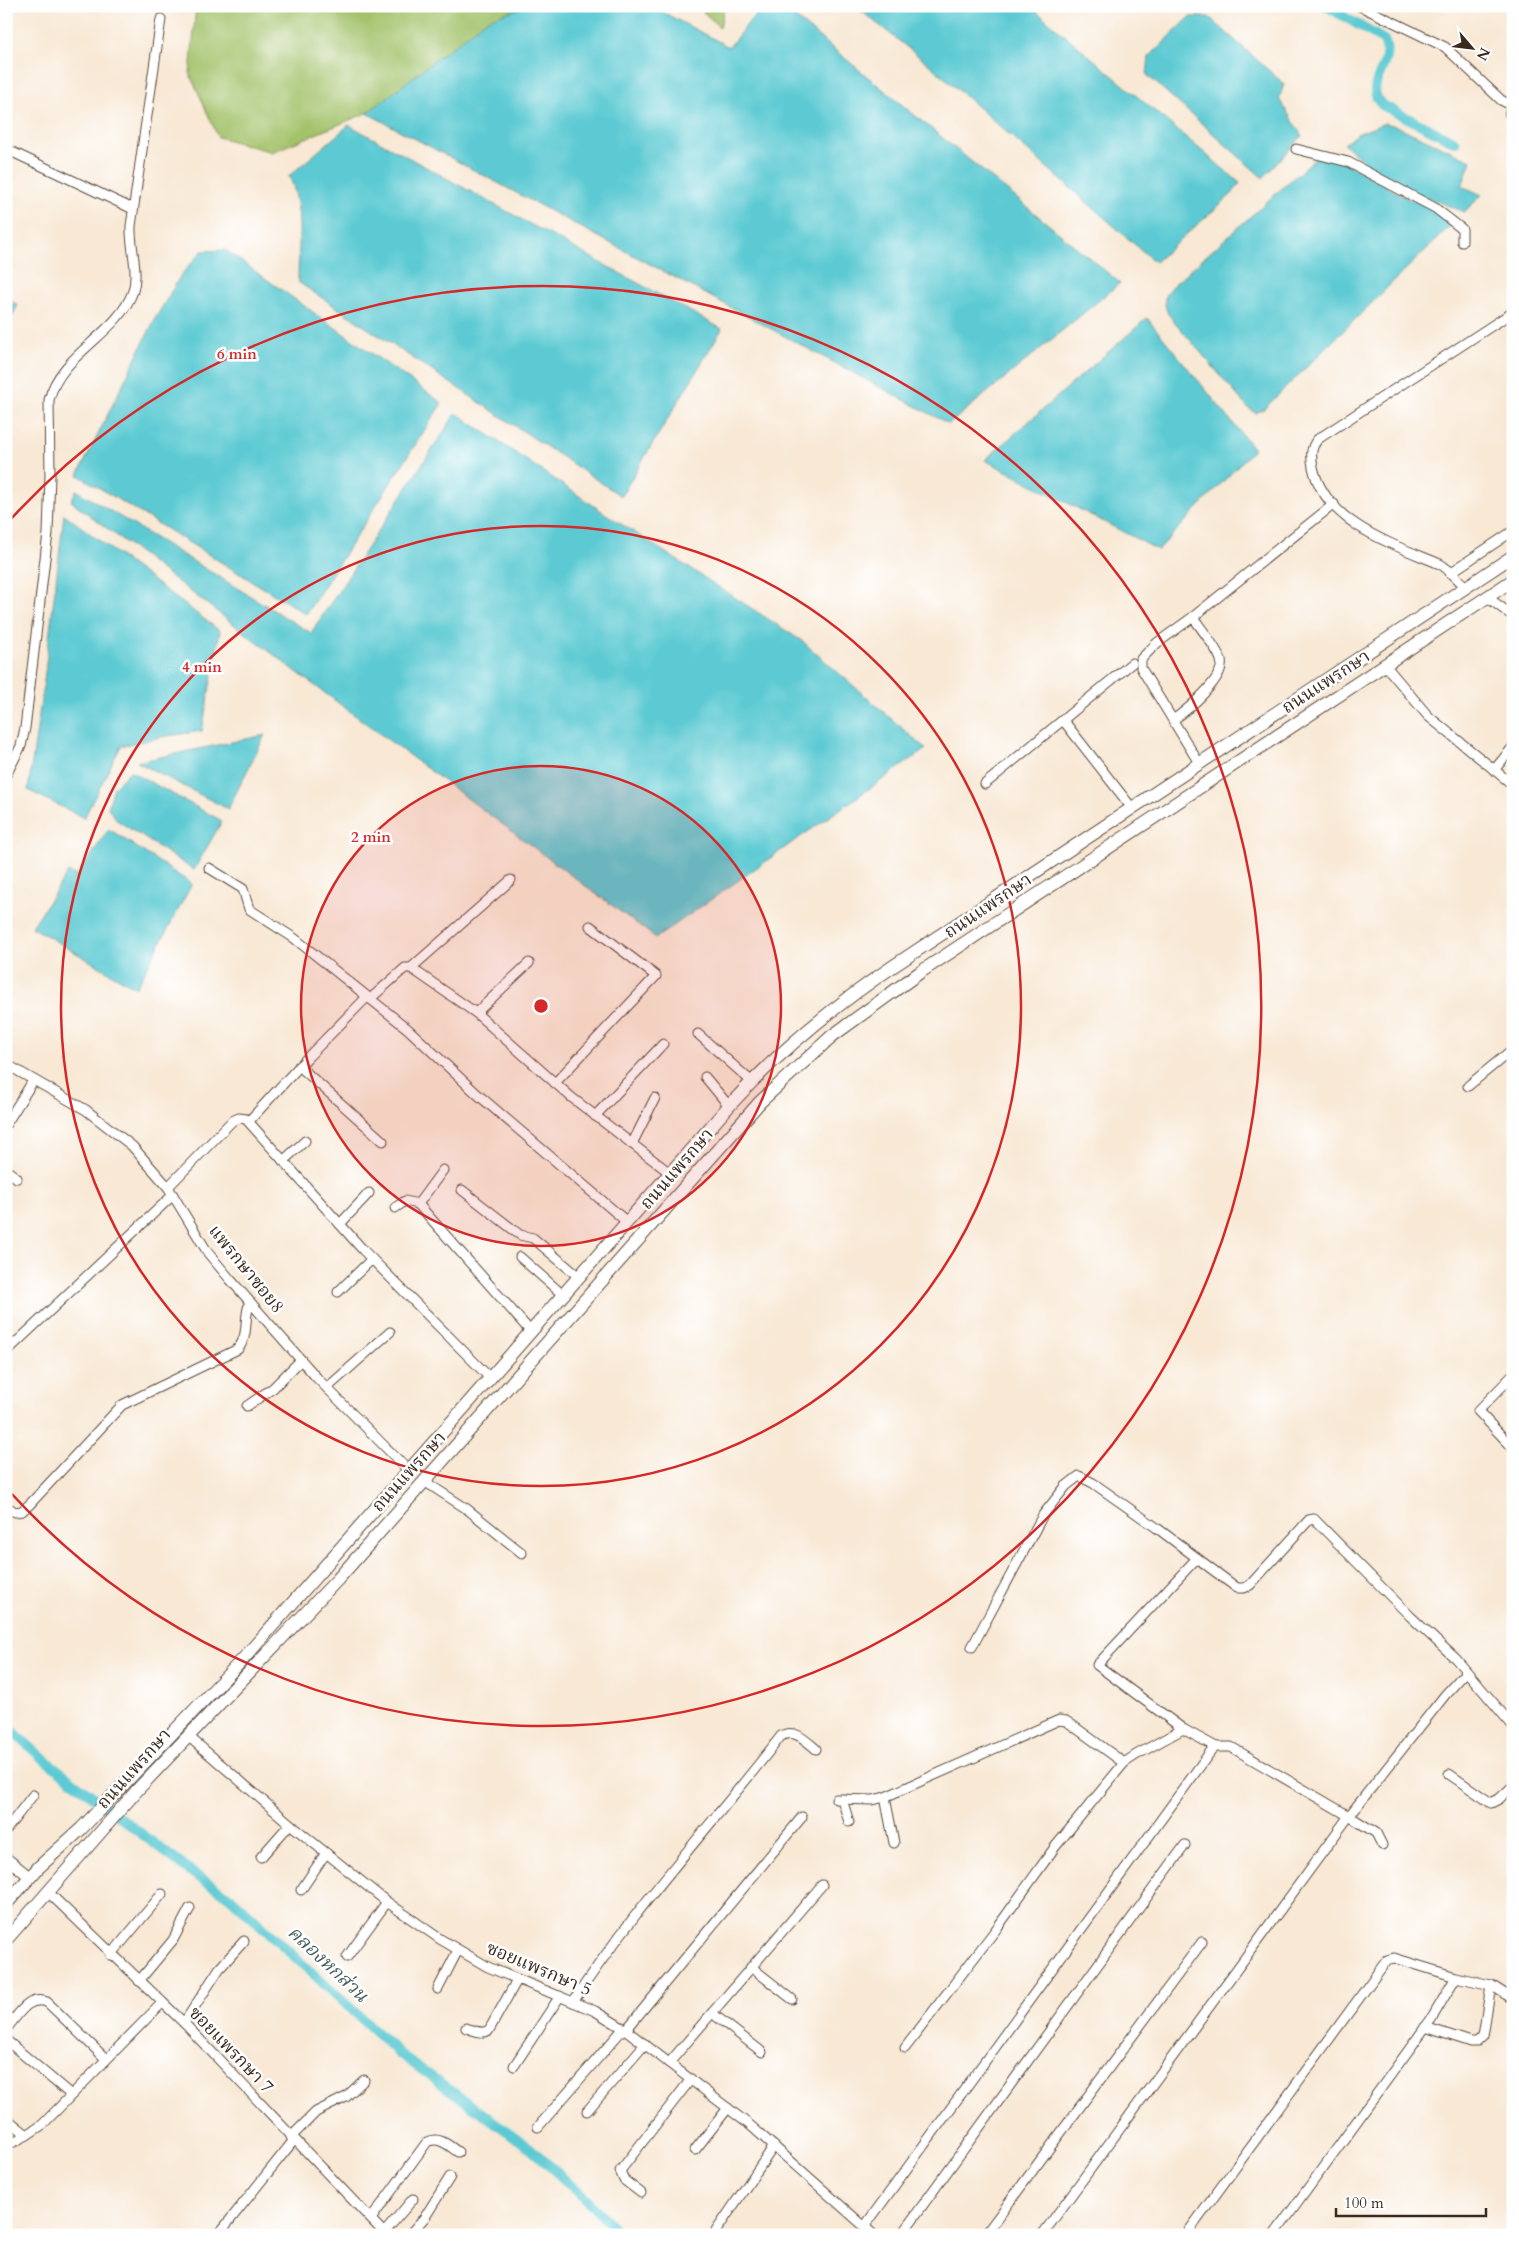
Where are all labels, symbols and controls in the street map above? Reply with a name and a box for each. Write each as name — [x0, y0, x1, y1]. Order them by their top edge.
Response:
north arrow — [1446, 22, 1496, 72]
text: N — [1472, 44, 1494, 64]
text: 6 min — [217, 344, 257, 364]
street label: ถนนแพรกษา — [1277, 644, 1375, 720]
text: 4 min — [182, 657, 222, 677]
text: 2 min — [351, 827, 391, 847]
street label: ถนนแพรกษา — [939, 867, 1037, 945]
centre of rings — [532, 997, 550, 1015]
street label: ถนนแพรกษา — [635, 1123, 719, 1215]
street label: แพรกษาซอย8 — [203, 1219, 289, 1319]
street label: ถนนแพรกษา — [366, 1426, 452, 1518]
street label: ถนนแพรกษา — [91, 1723, 177, 1815]
water label: คลองหกส่วน — [282, 1920, 374, 2008]
street label: ซอยแพรกษา 5 — [483, 1936, 595, 2002]
street label: ซอยแพรกษา 7 — [183, 2001, 279, 2099]
scale bar — [1336, 2186, 1486, 2218]
text: 100 m — [1344, 2193, 1384, 2213]

